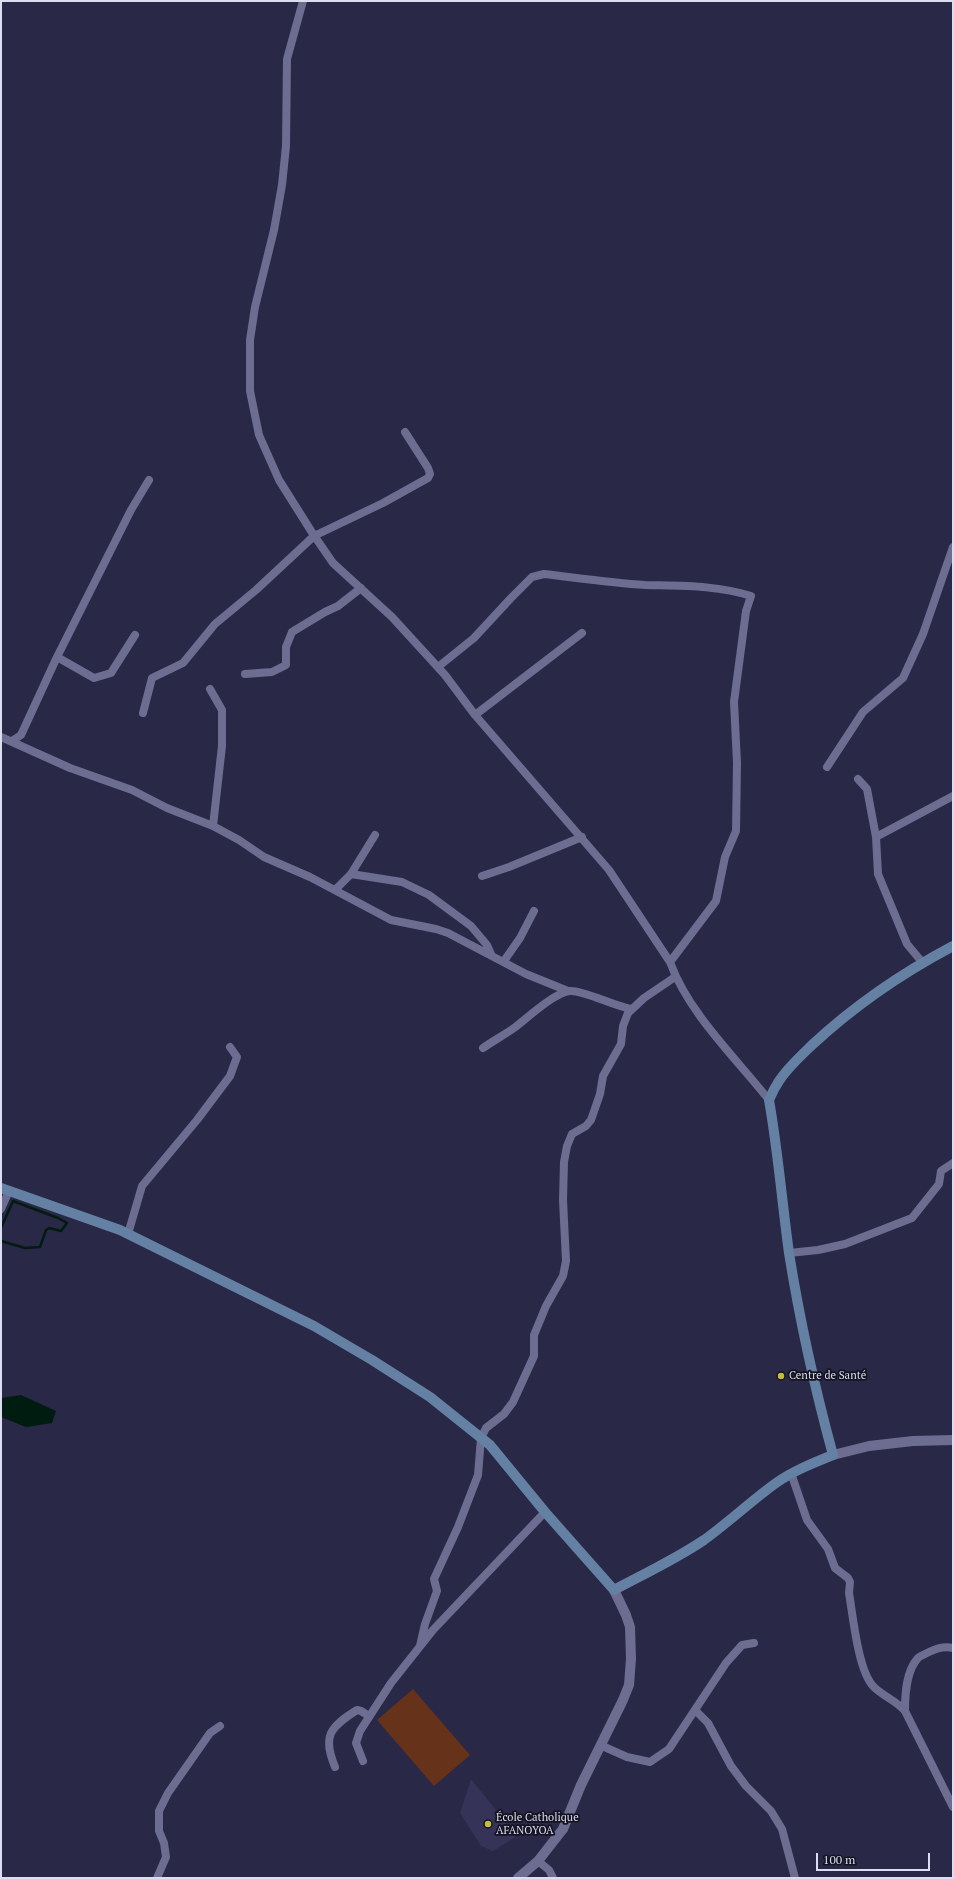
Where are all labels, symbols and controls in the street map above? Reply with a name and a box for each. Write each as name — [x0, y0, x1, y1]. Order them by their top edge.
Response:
place label: Centre de Santé — [789, 1369, 866, 1383]
marker: Centre de Santé — [776, 1371, 786, 1381]
place label: École Catholique AFANOYOA — [496, 1811, 579, 1837]
marker: École Catholique AFANOYOA — [483, 1819, 493, 1829]
scale bar — [818, 1845, 932, 1871]
text: 100 m — [823, 1852, 855, 1867]

